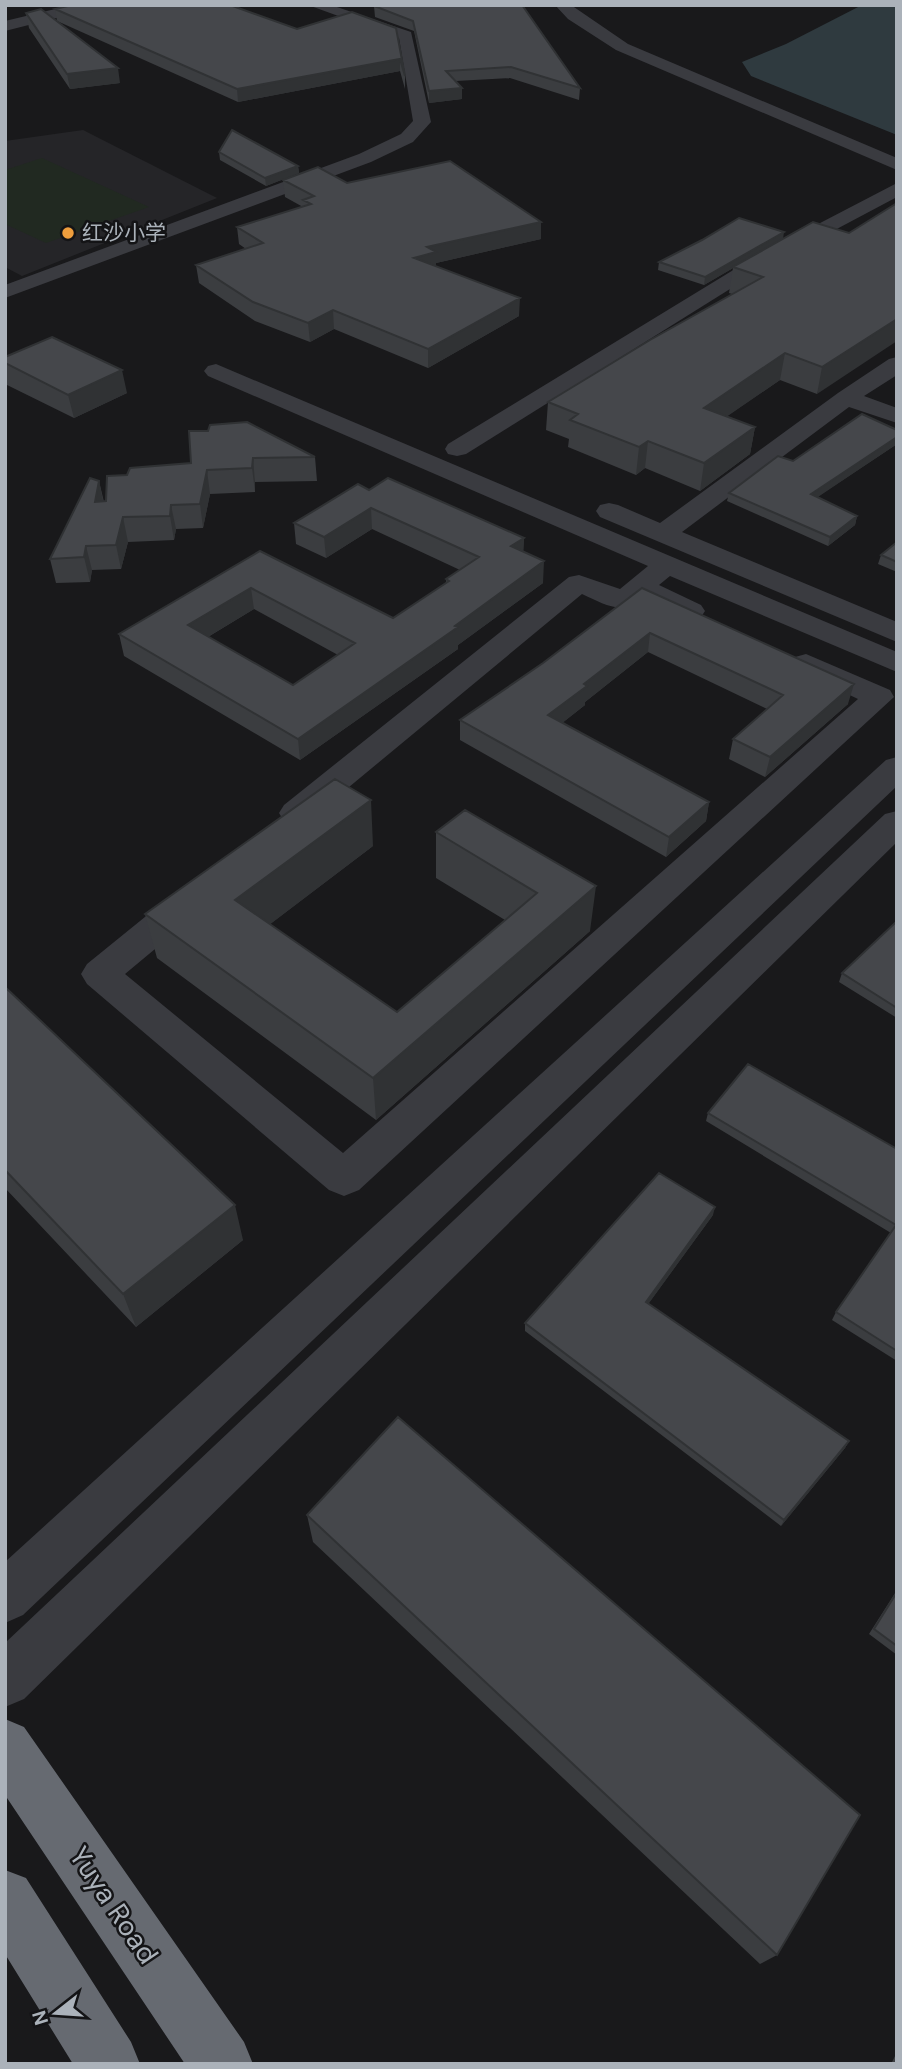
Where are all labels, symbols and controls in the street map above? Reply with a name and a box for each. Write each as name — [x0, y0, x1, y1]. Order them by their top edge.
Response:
place label: 红沙小学 — [82, 219, 166, 247]
marker: 红沙小学 — [60, 225, 76, 241]
street label: Yuya Road — [61, 1839, 166, 1971]
north arrow — [21, 1978, 91, 2048]
text: N — [26, 2008, 54, 2028]

